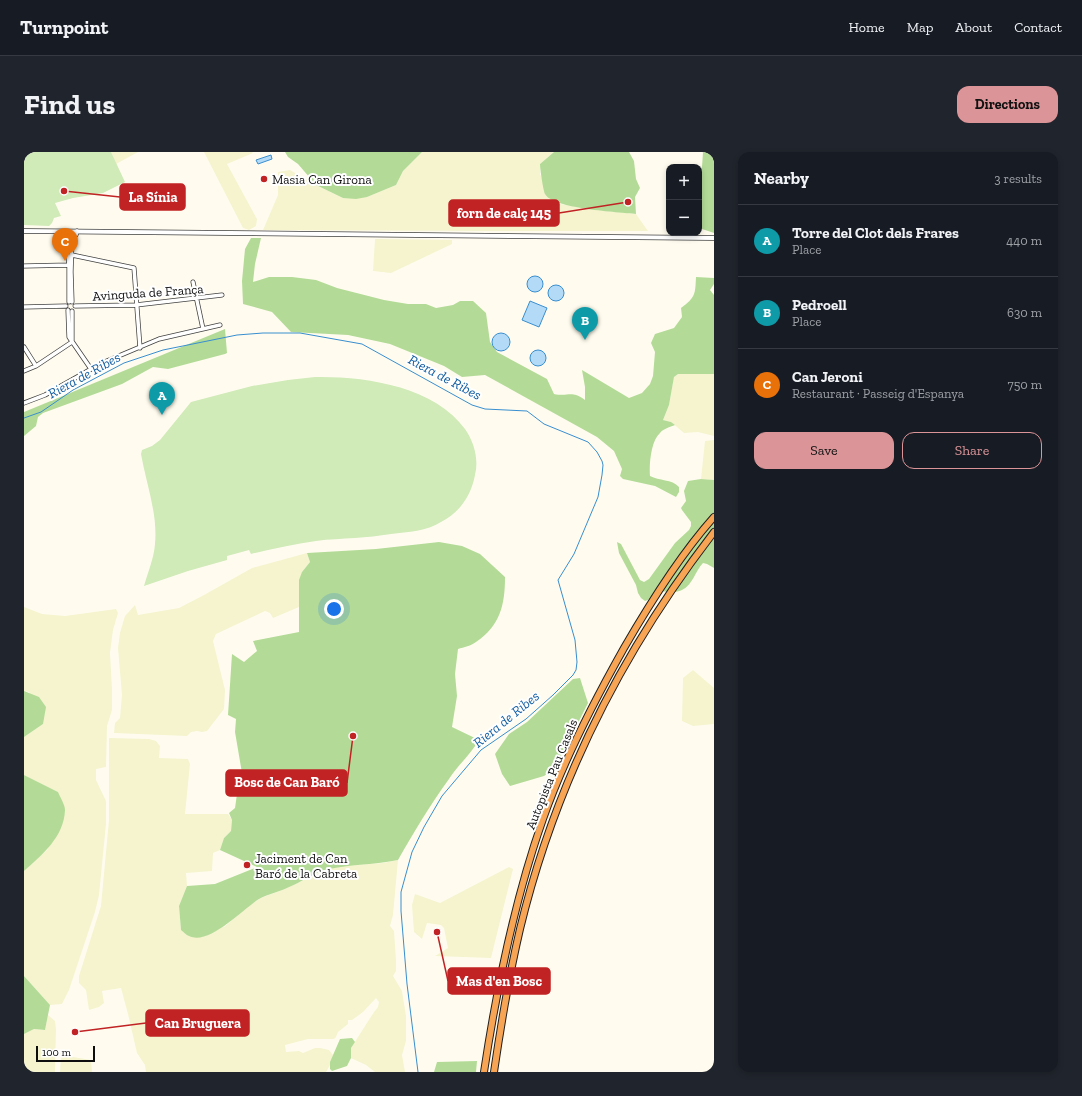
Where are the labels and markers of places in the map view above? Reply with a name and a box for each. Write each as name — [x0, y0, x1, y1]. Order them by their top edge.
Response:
place label: Masia Can Girona — [272, 172, 372, 187]
marker: Masia Can Girona — [259, 174, 269, 184]
callout: La Sínia — [120, 184, 185, 210]
callout: forn de calç 145 — [449, 200, 559, 226]
pin: C — [52, 228, 78, 261]
pin: B — [572, 307, 598, 340]
pin: A — [149, 382, 175, 415]
callout: Bosc de Can Baró — [226, 770, 347, 796]
place label: Jaciment de Can Baró de la Cabreta — [255, 851, 358, 881]
marker: Jaciment de Can Baró de la Cabreta — [242, 860, 252, 870]
callout: Mas d'en Bosc — [448, 968, 550, 994]
callout: Can Bruguera — [146, 1010, 249, 1036]

